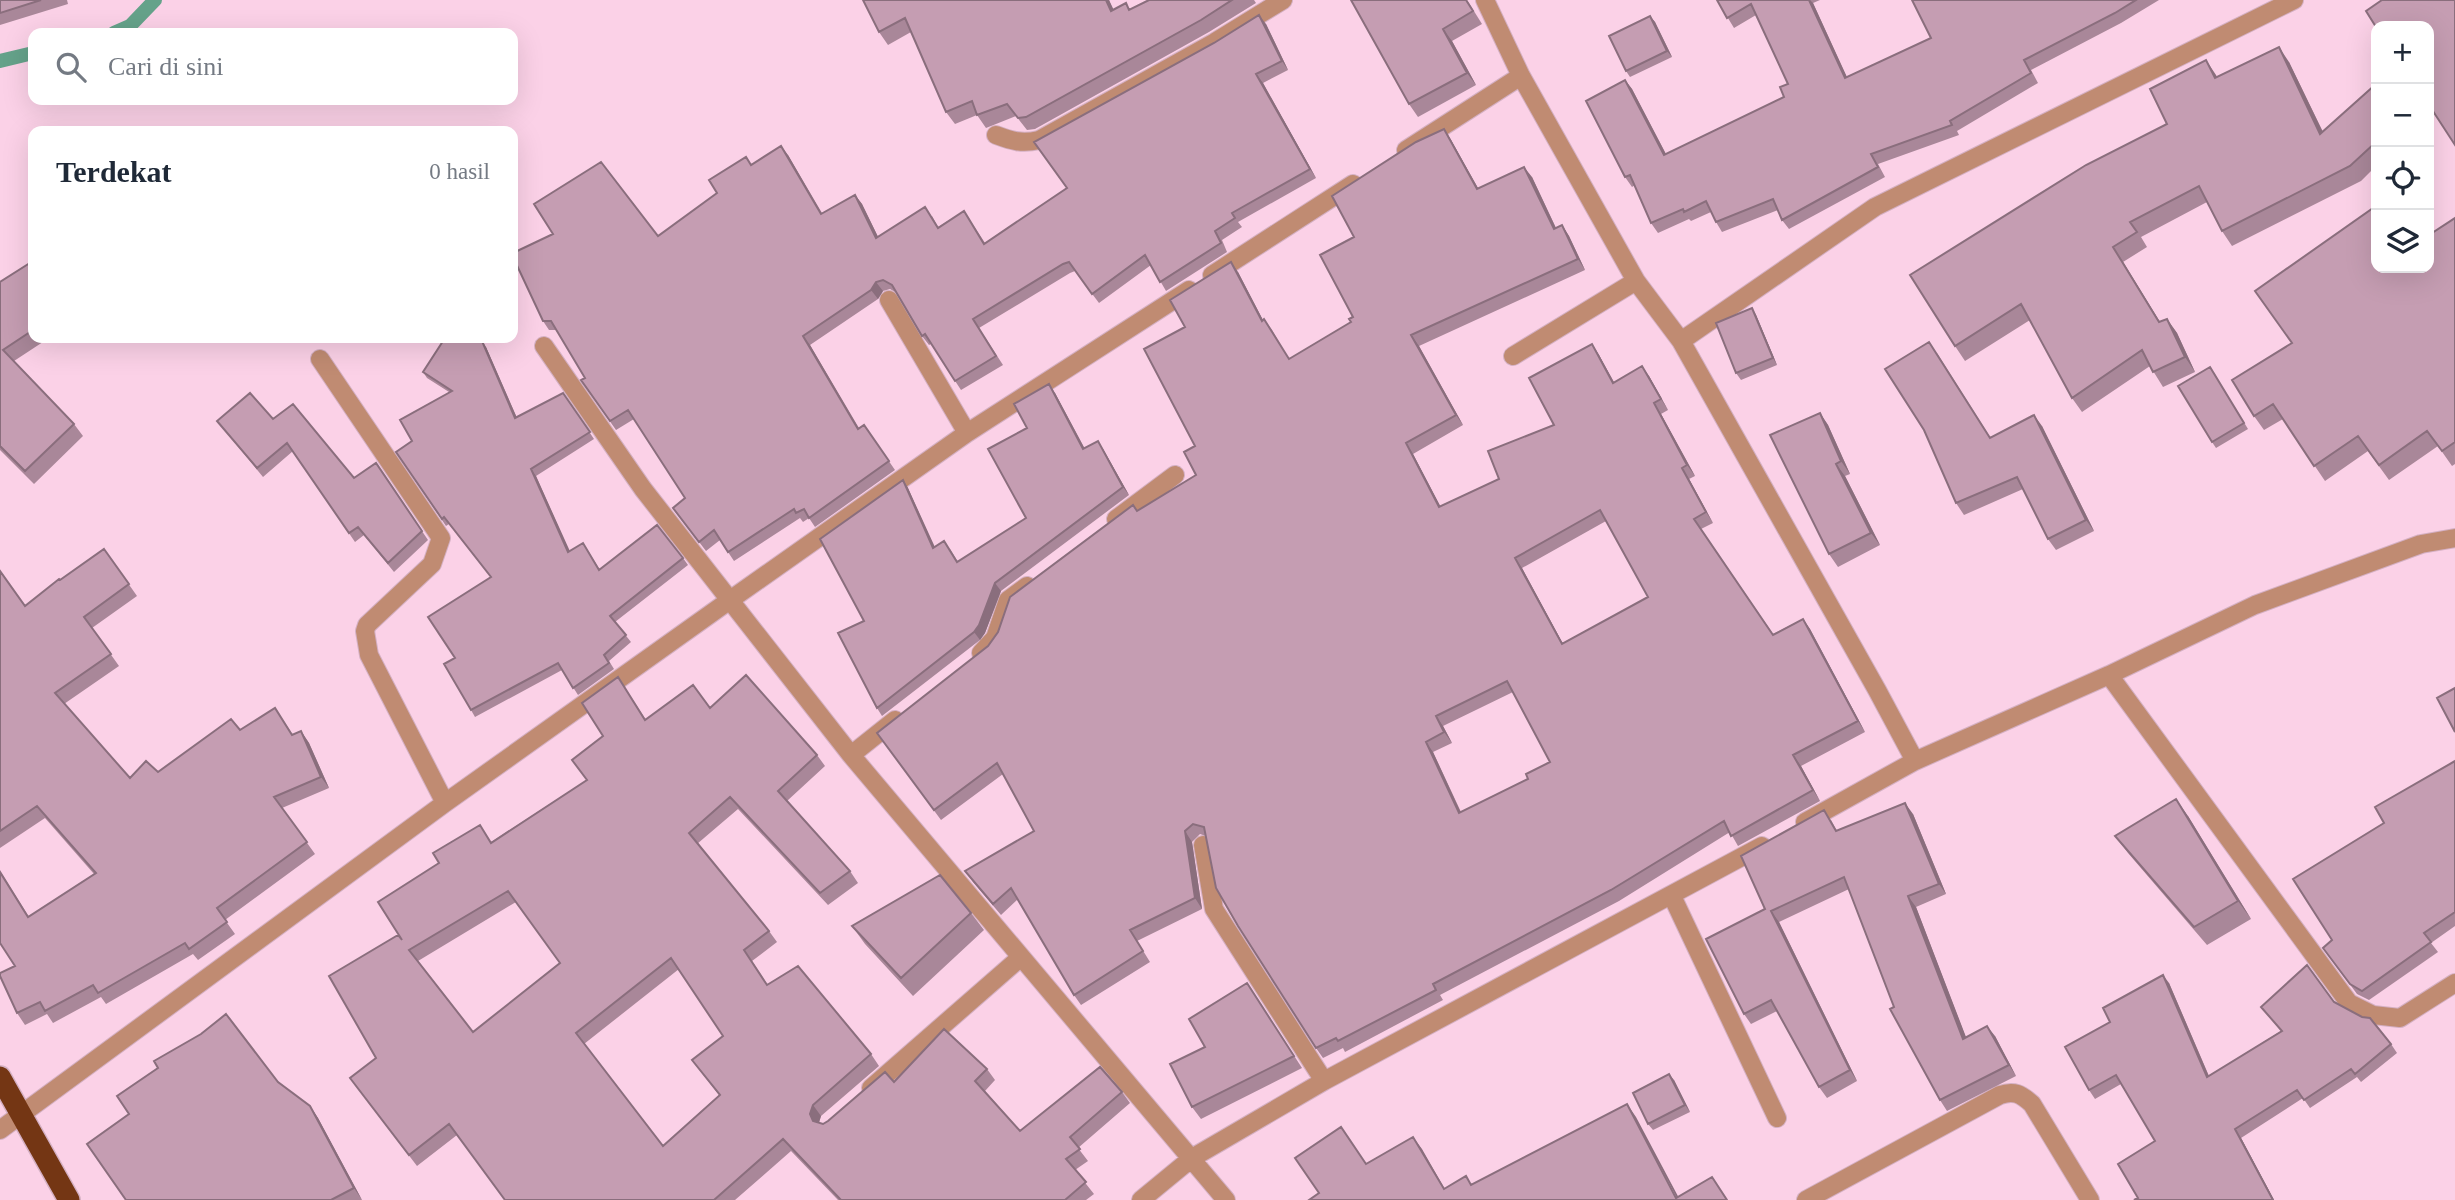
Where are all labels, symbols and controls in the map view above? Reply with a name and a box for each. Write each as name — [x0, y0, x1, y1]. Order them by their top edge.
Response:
map controls — [2371, 21, 2434, 273]
button: + — [2371, 21, 2434, 84]
search box — [28, 28, 518, 105]
icon: search — [52, 48, 90, 86]
text: Cari di sini — [108, 52, 224, 81]
button: − — [2371, 84, 2434, 147]
button: locate — [2371, 147, 2434, 210]
text: Terdekat — [56, 155, 172, 188]
text: 0 hasil — [429, 159, 490, 184]
button: layers — [2371, 210, 2434, 273]

